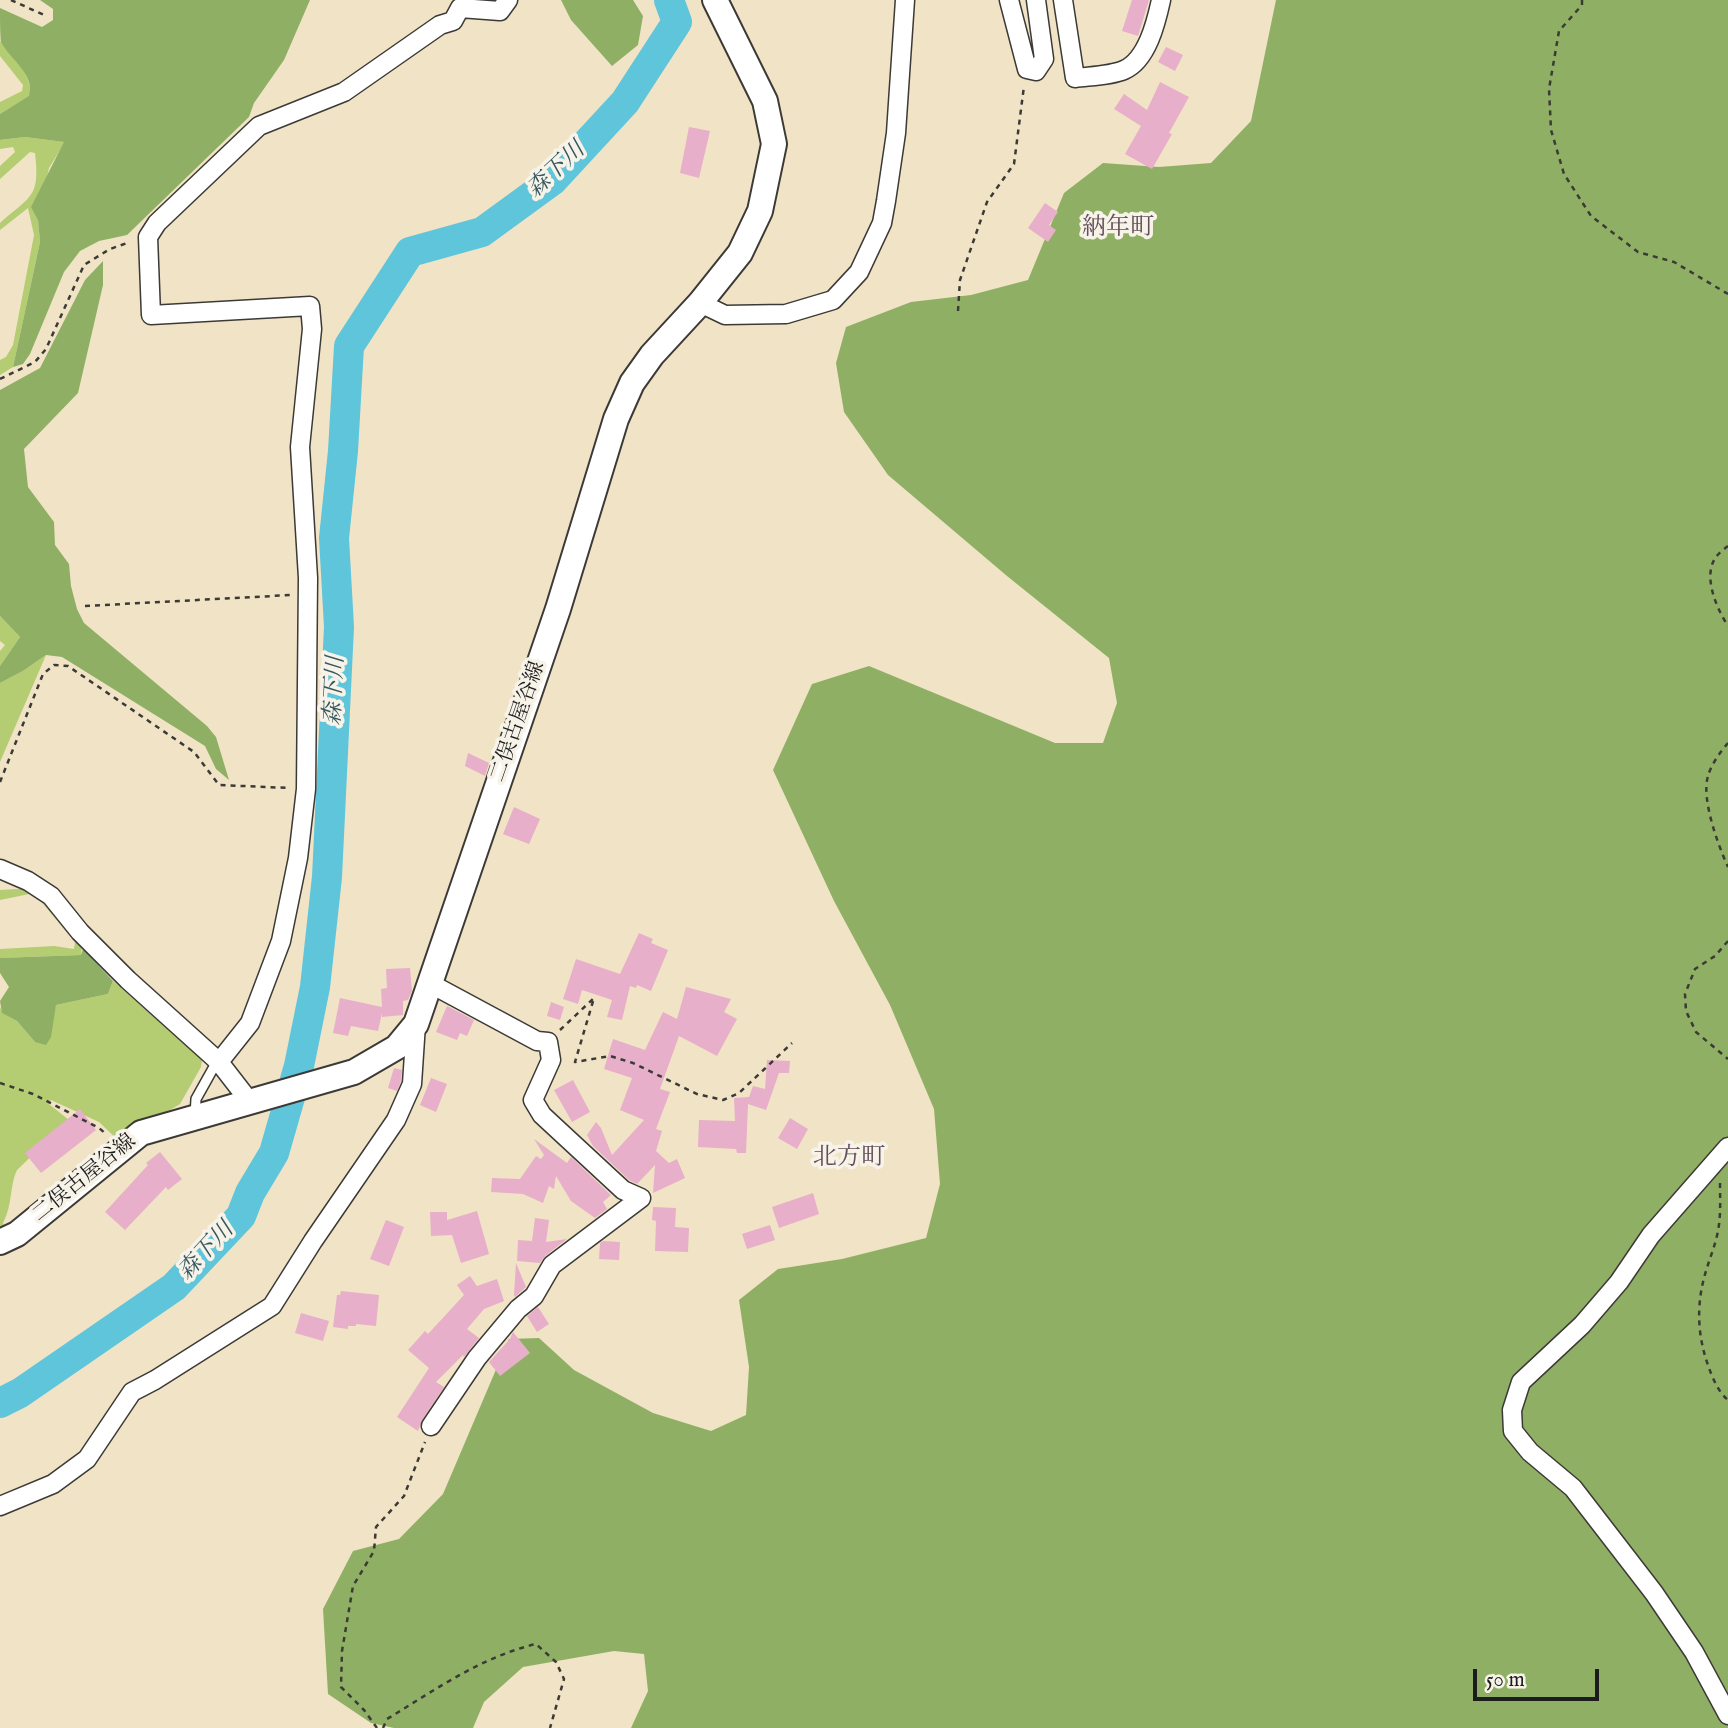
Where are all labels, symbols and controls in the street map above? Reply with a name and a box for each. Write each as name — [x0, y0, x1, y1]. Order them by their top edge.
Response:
water label: 森下川 — [522, 137, 592, 205]
district label: 納年町 — [1082, 215, 1154, 243]
water label: 森下川 — [320, 656, 352, 726]
street label: 二俣古屋谷線 — [487, 658, 551, 786]
street label: 二俣古屋谷線 — [28, 1130, 142, 1228]
district label: 北方町 — [813, 1145, 885, 1173]
water label: 森下川 — [173, 1217, 241, 1287]
scale bar — [1476, 1654, 1602, 1698]
text: 50 m — [1486, 1667, 1525, 1694]

